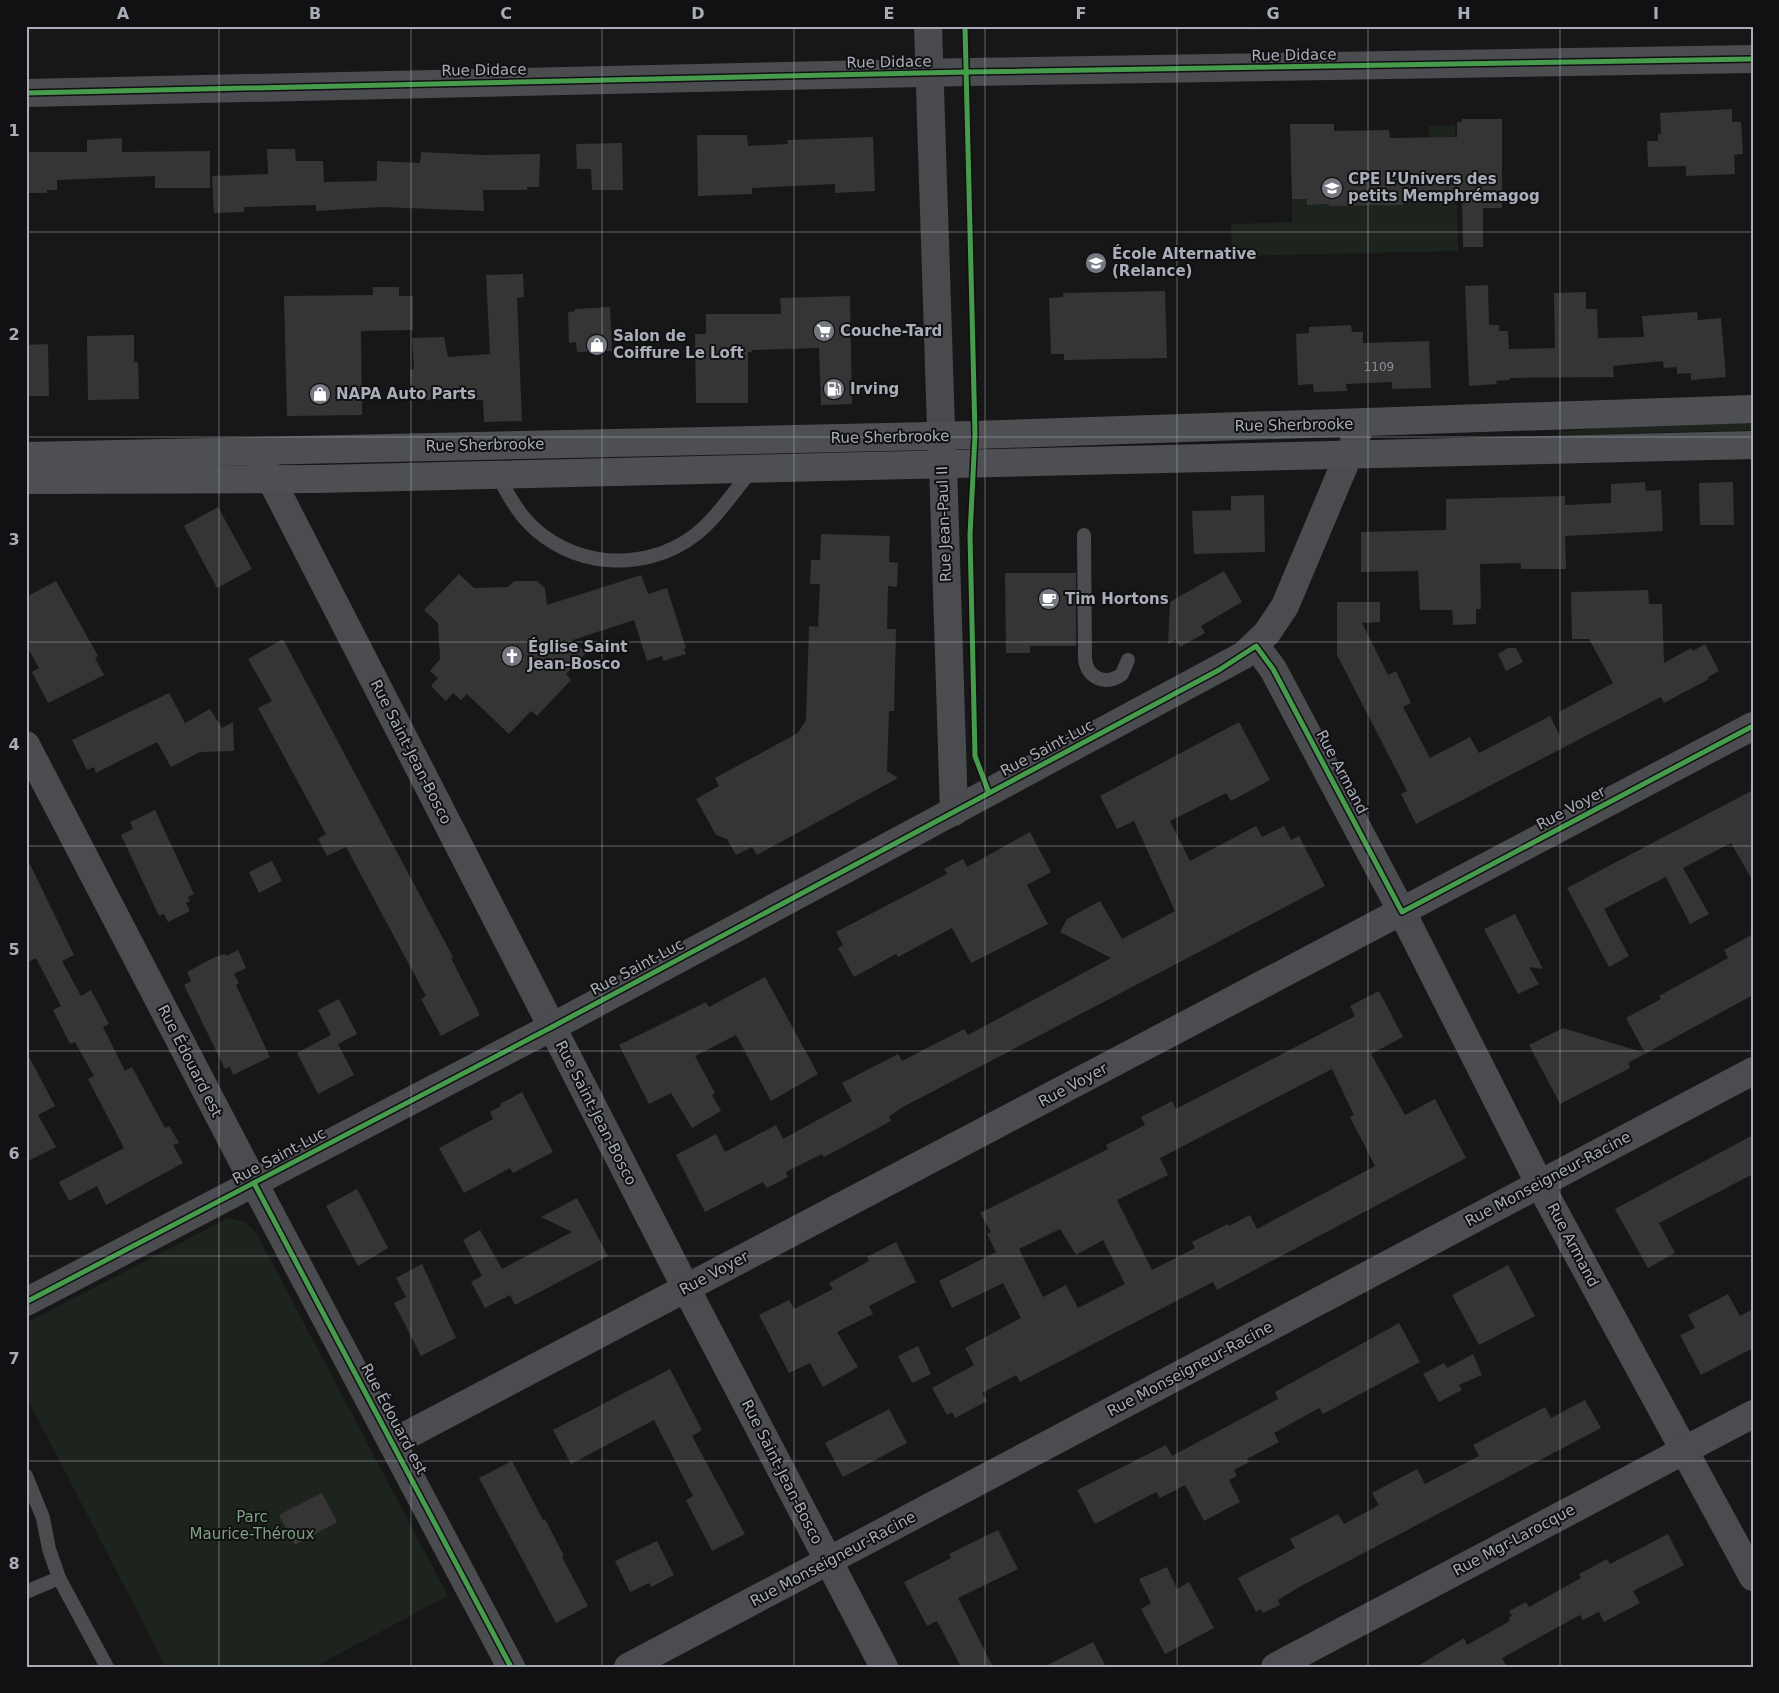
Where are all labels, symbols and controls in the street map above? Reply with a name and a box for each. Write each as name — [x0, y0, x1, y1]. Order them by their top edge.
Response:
text: A — [117, 4, 130, 23]
text: B — [309, 4, 321, 23]
text: C — [500, 4, 512, 23]
text: D — [691, 4, 705, 23]
text: E — [884, 4, 894, 23]
text: F — [1076, 4, 1086, 23]
text: G — [1266, 4, 1280, 23]
text: H — [1457, 4, 1471, 23]
text: I — [1653, 4, 1659, 23]
street label: Rue Didace — [1251, 45, 1337, 65]
street label: Rue Didace — [846, 52, 932, 72]
street label: Rue Didace — [441, 60, 527, 80]
text: 1 — [8, 121, 20, 140]
place label: CPE L’Univers des petits Memphrémagog — [1348, 170, 1540, 205]
school or university icon: CPE L’Univers des petits Memphrémagog — [1320, 176, 1344, 200]
place label: École Alternative (Relance) — [1112, 244, 1257, 280]
school or university icon: École Alternative (Relance) — [1084, 251, 1108, 275]
supermarket icon: Couche-Tard — [812, 319, 836, 343]
place label: Couche-Tard — [840, 322, 942, 340]
text: 2 — [8, 325, 20, 344]
place label: Salon de Coiffure Le Loft — [613, 327, 744, 362]
shop icon: Salon de Coiffure Le Loft — [585, 333, 609, 357]
house number: 1109 — [1364, 360, 1394, 374]
fuel station icon: Irving — [822, 377, 846, 401]
place label: Irving — [850, 380, 899, 398]
shop icon: NAPA Auto Parts — [308, 382, 332, 406]
place label: NAPA Auto Parts — [336, 385, 476, 403]
street label: Rue Sherbrooke — [1234, 415, 1354, 435]
street label: Rue Sherbrooke — [830, 427, 950, 447]
street label: Rue Sherbrooke — [425, 435, 545, 455]
street label: Rue Jean-Paul II — [933, 466, 955, 582]
text: 3 — [8, 530, 20, 549]
cafe icon: Tim Hortons — [1037, 587, 1061, 611]
place label: Tim Hortons — [1065, 590, 1169, 608]
place label: Église Saint Jean-Bosco — [527, 637, 628, 673]
church icon: Église Saint Jean-Bosco — [500, 644, 524, 668]
street label: Rue Saint-Jean-Bosco — [367, 677, 455, 827]
street label: Rue Saint-Luc — [997, 716, 1097, 780]
street label: Rue Armand — [1312, 727, 1372, 817]
text: 4 — [8, 735, 20, 754]
street label: Rue Voyer — [1533, 782, 1609, 834]
street label: Rue Saint-Luc — [587, 935, 687, 999]
text: 5 — [8, 940, 20, 959]
street label: Rue Édouard est — [154, 1002, 227, 1120]
street label: Rue Saint-Jean-Bosco — [552, 1038, 640, 1188]
street label: Rue Voyer — [1035, 1059, 1111, 1111]
street label: Rue Saint-Luc — [229, 1124, 329, 1188]
street label: Rue Monseigneur-Racine — [1462, 1128, 1634, 1230]
text: 6 — [8, 1144, 20, 1163]
street label: Rue Armand — [1543, 1200, 1603, 1290]
street label: Rue Voyer — [676, 1247, 752, 1299]
street label: Rue Monseigneur-Racine — [1104, 1318, 1276, 1420]
text: 7 — [8, 1349, 20, 1368]
street label: Rue Édouard est — [357, 1360, 432, 1478]
street label: Rue Saint-Jean-Bosco — [738, 1397, 826, 1547]
street label: Rue Mgr-Larocque — [1450, 1500, 1578, 1580]
park label: Parc Maurice-Théroux — [190, 1508, 315, 1543]
street label: Rue Monseigneur-Racine — [747, 1508, 919, 1610]
text: 8 — [8, 1554, 20, 1573]

